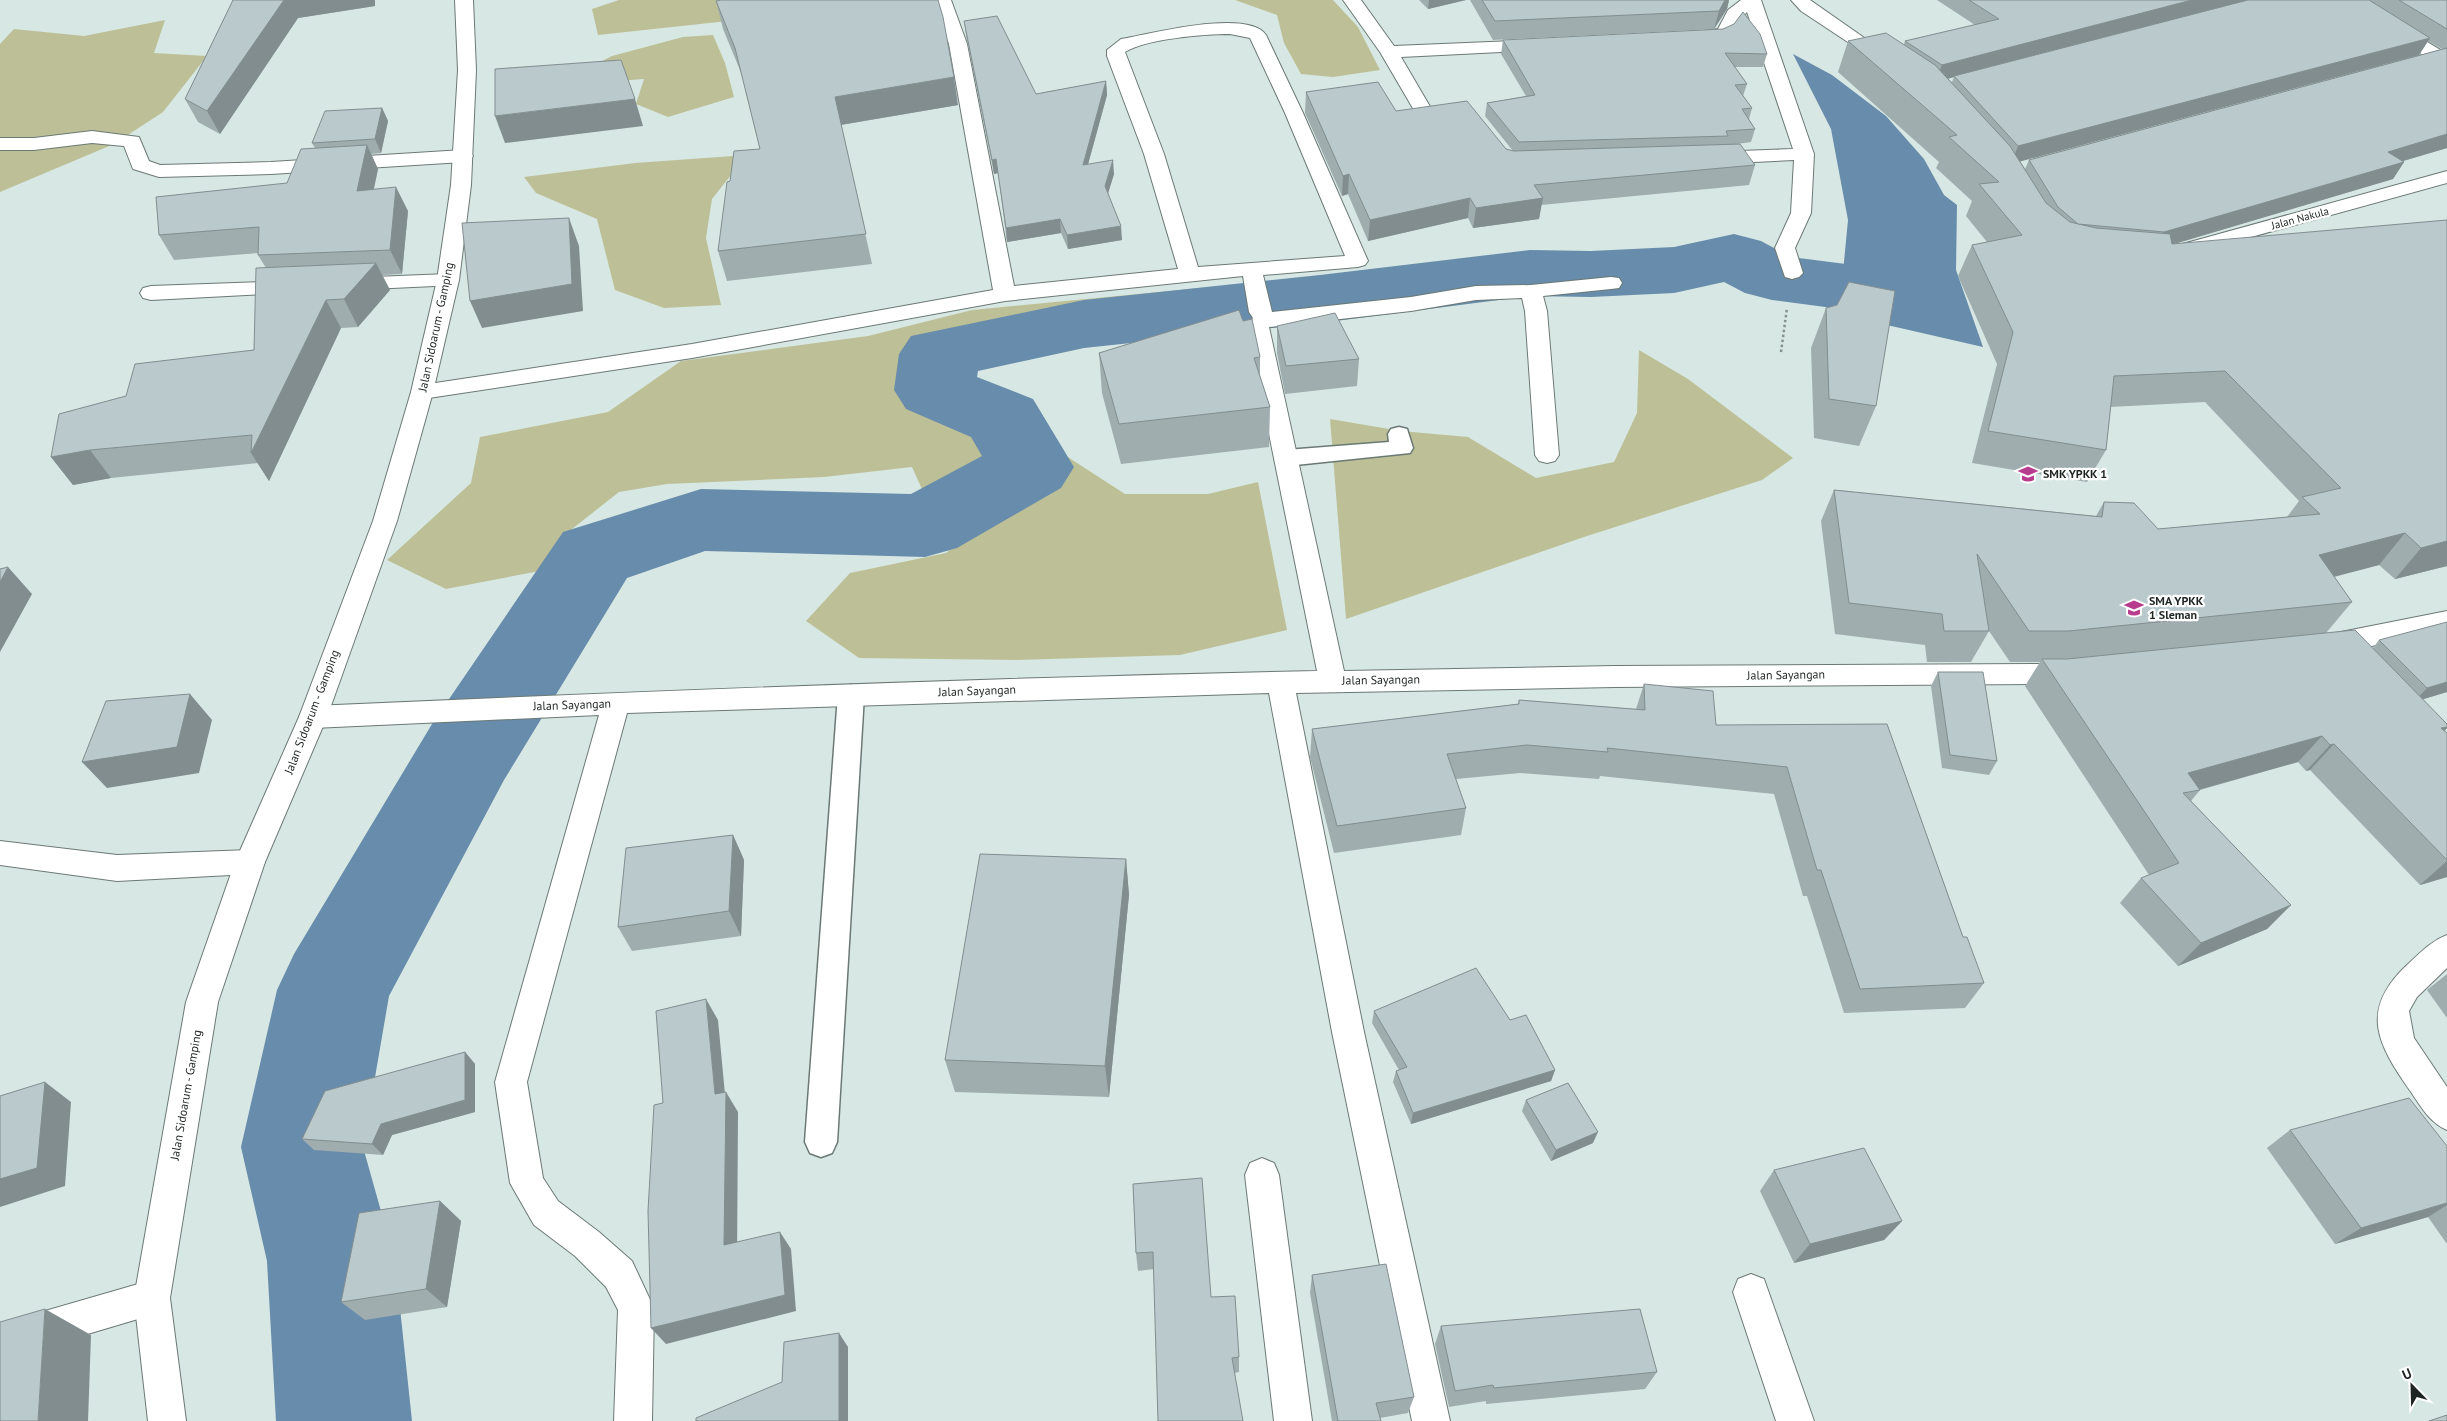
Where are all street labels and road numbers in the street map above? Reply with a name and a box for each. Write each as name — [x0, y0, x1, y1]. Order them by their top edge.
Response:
street label: Jalan Nakula — [2269, 204, 2330, 233]
street label: Jalan Sidoarum - Gamping — [414, 261, 457, 394]
street label: Jalan Sidoarum - Gamping — [281, 648, 342, 777]
street label: Jalan Sayangan — [1746, 666, 1825, 683]
street label: Jalan Sayangan — [1341, 671, 1420, 688]
street label: Jalan Sayangan — [937, 682, 1016, 699]
street label: Jalan Sayangan — [532, 696, 611, 713]
street label: Jalan Sidoarum - Gamping — [166, 1029, 204, 1162]

